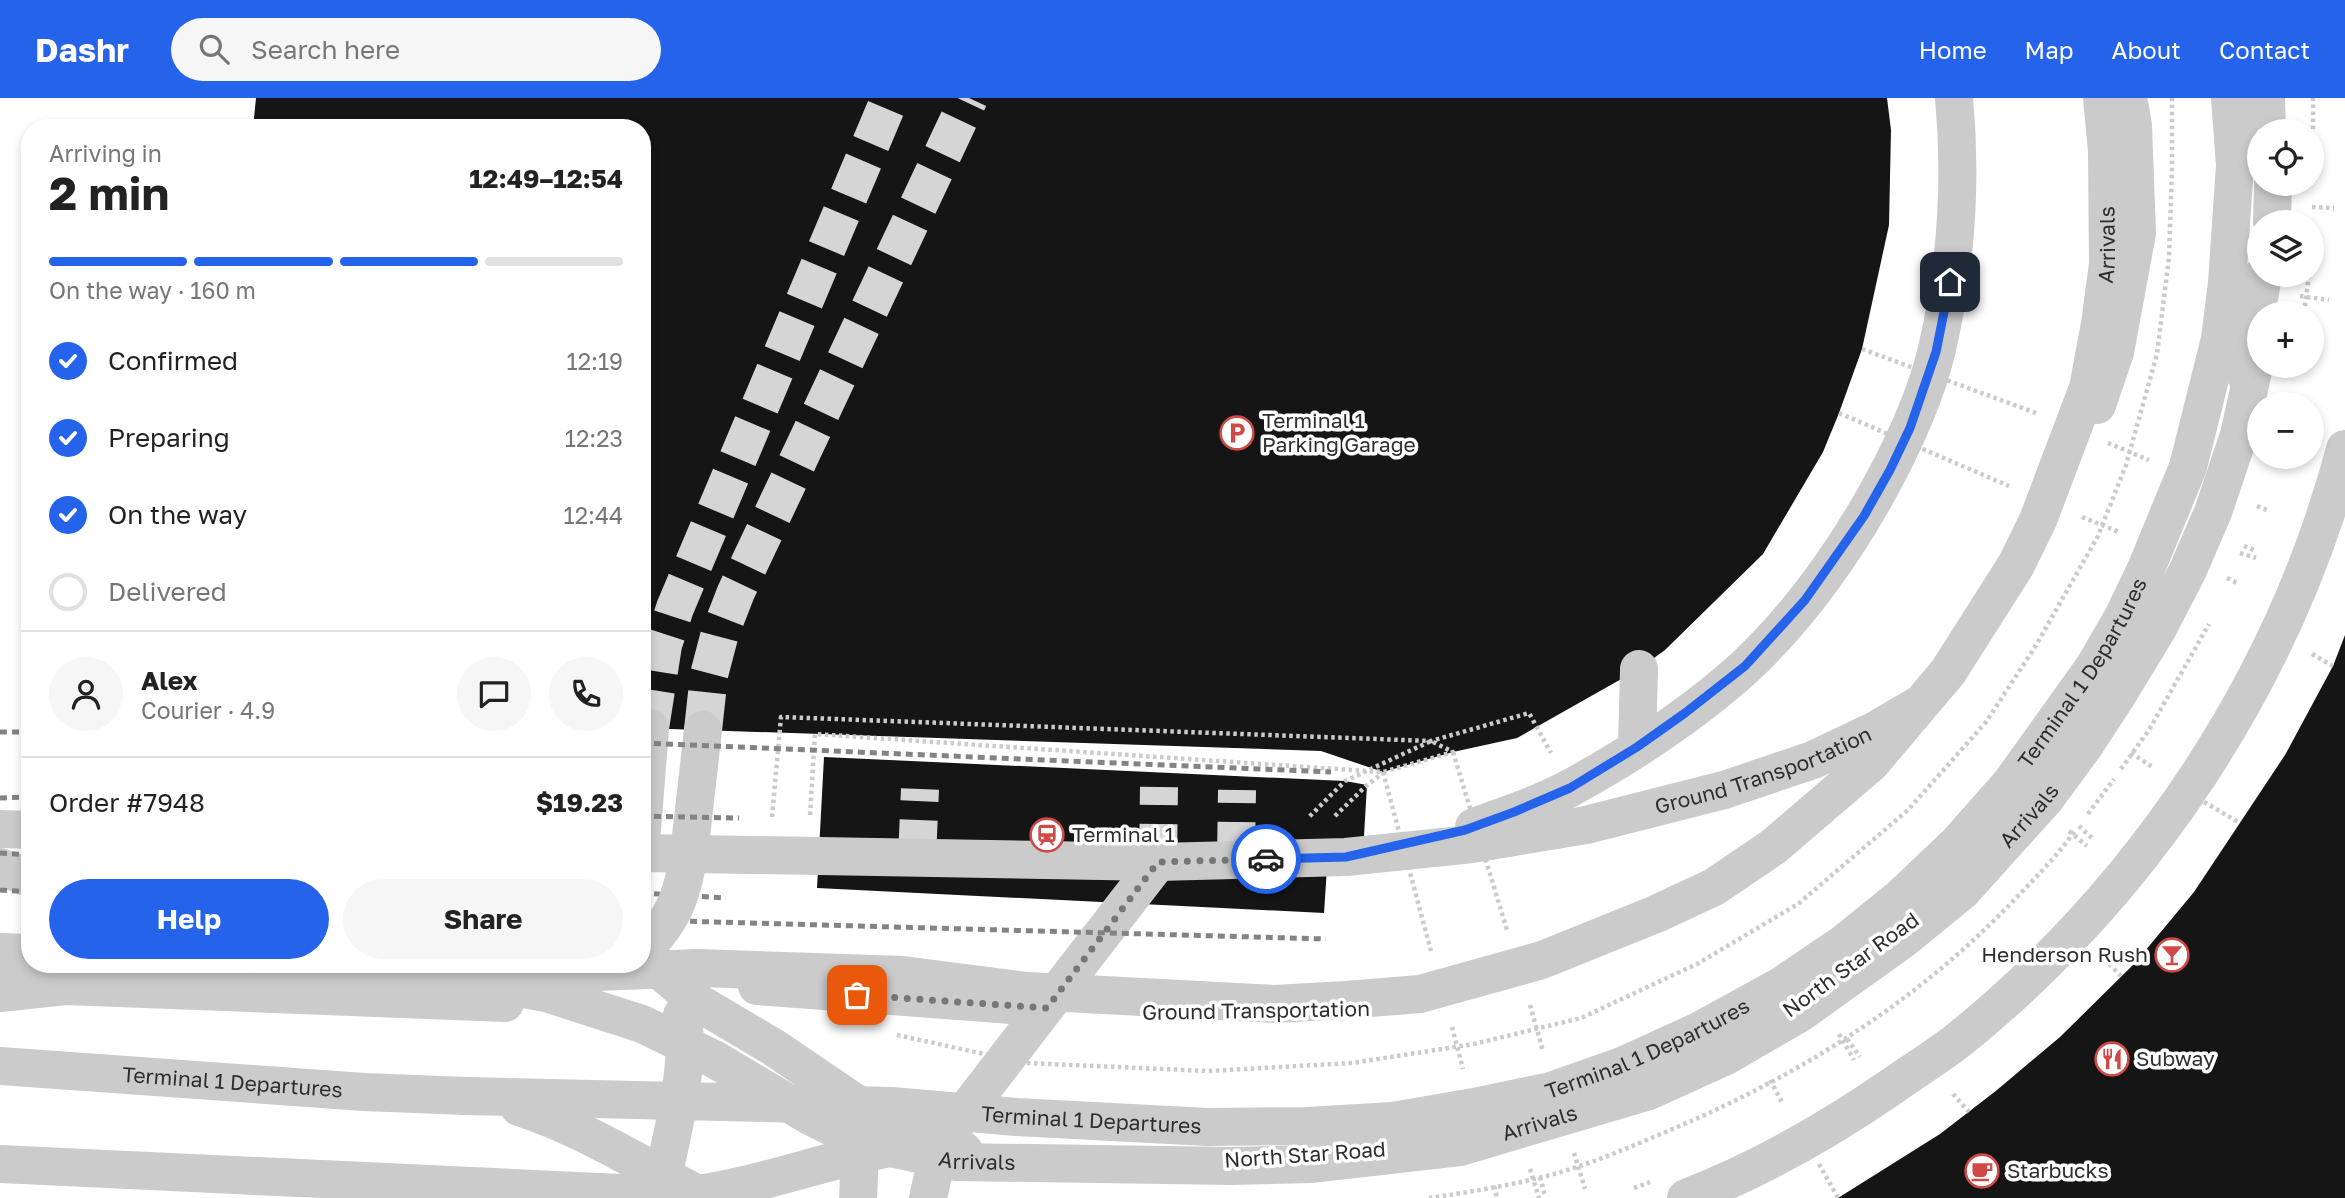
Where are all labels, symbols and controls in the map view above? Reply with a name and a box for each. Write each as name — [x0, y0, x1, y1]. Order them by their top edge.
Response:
search box — [171, 18, 661, 81]
text: Dashr — [35, 30, 129, 69]
icon: search — [195, 30, 233, 68]
text: Search here — [251, 34, 400, 65]
text: Home — [1919, 35, 1987, 64]
text: Map — [2025, 35, 2074, 64]
text: About — [2112, 35, 2181, 64]
text: Contact — [2219, 35, 2310, 64]
map controls — [2247, 119, 2324, 469]
button: locate — [2247, 119, 2324, 196]
text: Arriving in — [49, 139, 162, 167]
text: 12:49–12:54 — [469, 163, 623, 194]
text: 2 min — [49, 165, 169, 220]
street label: Arrivals — [2092, 206, 2120, 285]
button: layers — [2247, 210, 2324, 287]
pin — [1920, 252, 1980, 312]
icon: home — [1931, 263, 1969, 301]
text: On the way · 160 m — [49, 276, 256, 304]
button: + — [2247, 301, 2324, 378]
icon: check — [49, 342, 87, 380]
text: Confirmed — [108, 345, 238, 376]
text: 12:19 — [567, 347, 623, 375]
button: − — [2247, 392, 2324, 469]
place label: Terminal 1 Parking Garage — [1262, 407, 1416, 457]
parking icon: Terminal 1 Parking Garage — [1218, 414, 1256, 452]
icon: check — [49, 419, 87, 457]
text: Preparing — [108, 422, 230, 453]
text: 12:23 — [565, 424, 623, 452]
icon: check — [49, 496, 87, 534]
text: On the way — [108, 499, 247, 530]
text: 12:44 — [564, 501, 623, 529]
street label: Terminal 1 Departures — [2012, 573, 2152, 773]
text: Delivered — [108, 576, 227, 607]
button: person — [49, 657, 123, 731]
button: chat — [457, 657, 531, 731]
button: phone — [549, 657, 623, 731]
text: Alex — [141, 665, 198, 696]
text: Courier · 4.9 — [141, 696, 275, 724]
street label: Ground Transportation — [1652, 720, 1875, 819]
street label: Arrivals — [1993, 778, 2064, 853]
text: Order #7948 — [49, 787, 205, 818]
text: $19.23 — [536, 787, 623, 818]
station icon: Terminal 1 — [1028, 816, 1066, 854]
place label: Terminal 1 — [1072, 821, 1175, 847]
courier — [1231, 824, 1301, 894]
icon: car — [1247, 840, 1285, 878]
button: Help — [49, 879, 329, 959]
button: Share — [343, 879, 623, 959]
street label: North Star Road — [1777, 906, 1924, 1022]
bar icon: Henderson Rush — [2153, 936, 2191, 974]
place label: Henderson Rush — [1981, 941, 2148, 967]
pin — [827, 965, 887, 1025]
icon: bag — [838, 976, 876, 1014]
street label: Terminal 1 Departures — [1541, 992, 1754, 1104]
street label: Ground Transportation — [1142, 995, 1370, 1025]
restaurant icon: Subway — [2093, 1040, 2131, 1078]
place label: Subway — [2136, 1045, 2215, 1071]
street label: Terminal 1 Departures — [121, 1061, 343, 1102]
street label: Arrivals — [1499, 1099, 1580, 1146]
street label: Terminal 1 Departures — [980, 1100, 1202, 1139]
street label: North Star Road — [1223, 1135, 1387, 1173]
street label: Arrivals — [936, 1145, 1016, 1175]
cafe icon: Starbucks — [1963, 1152, 2001, 1190]
place label: Starbucks — [2007, 1157, 2109, 1183]

